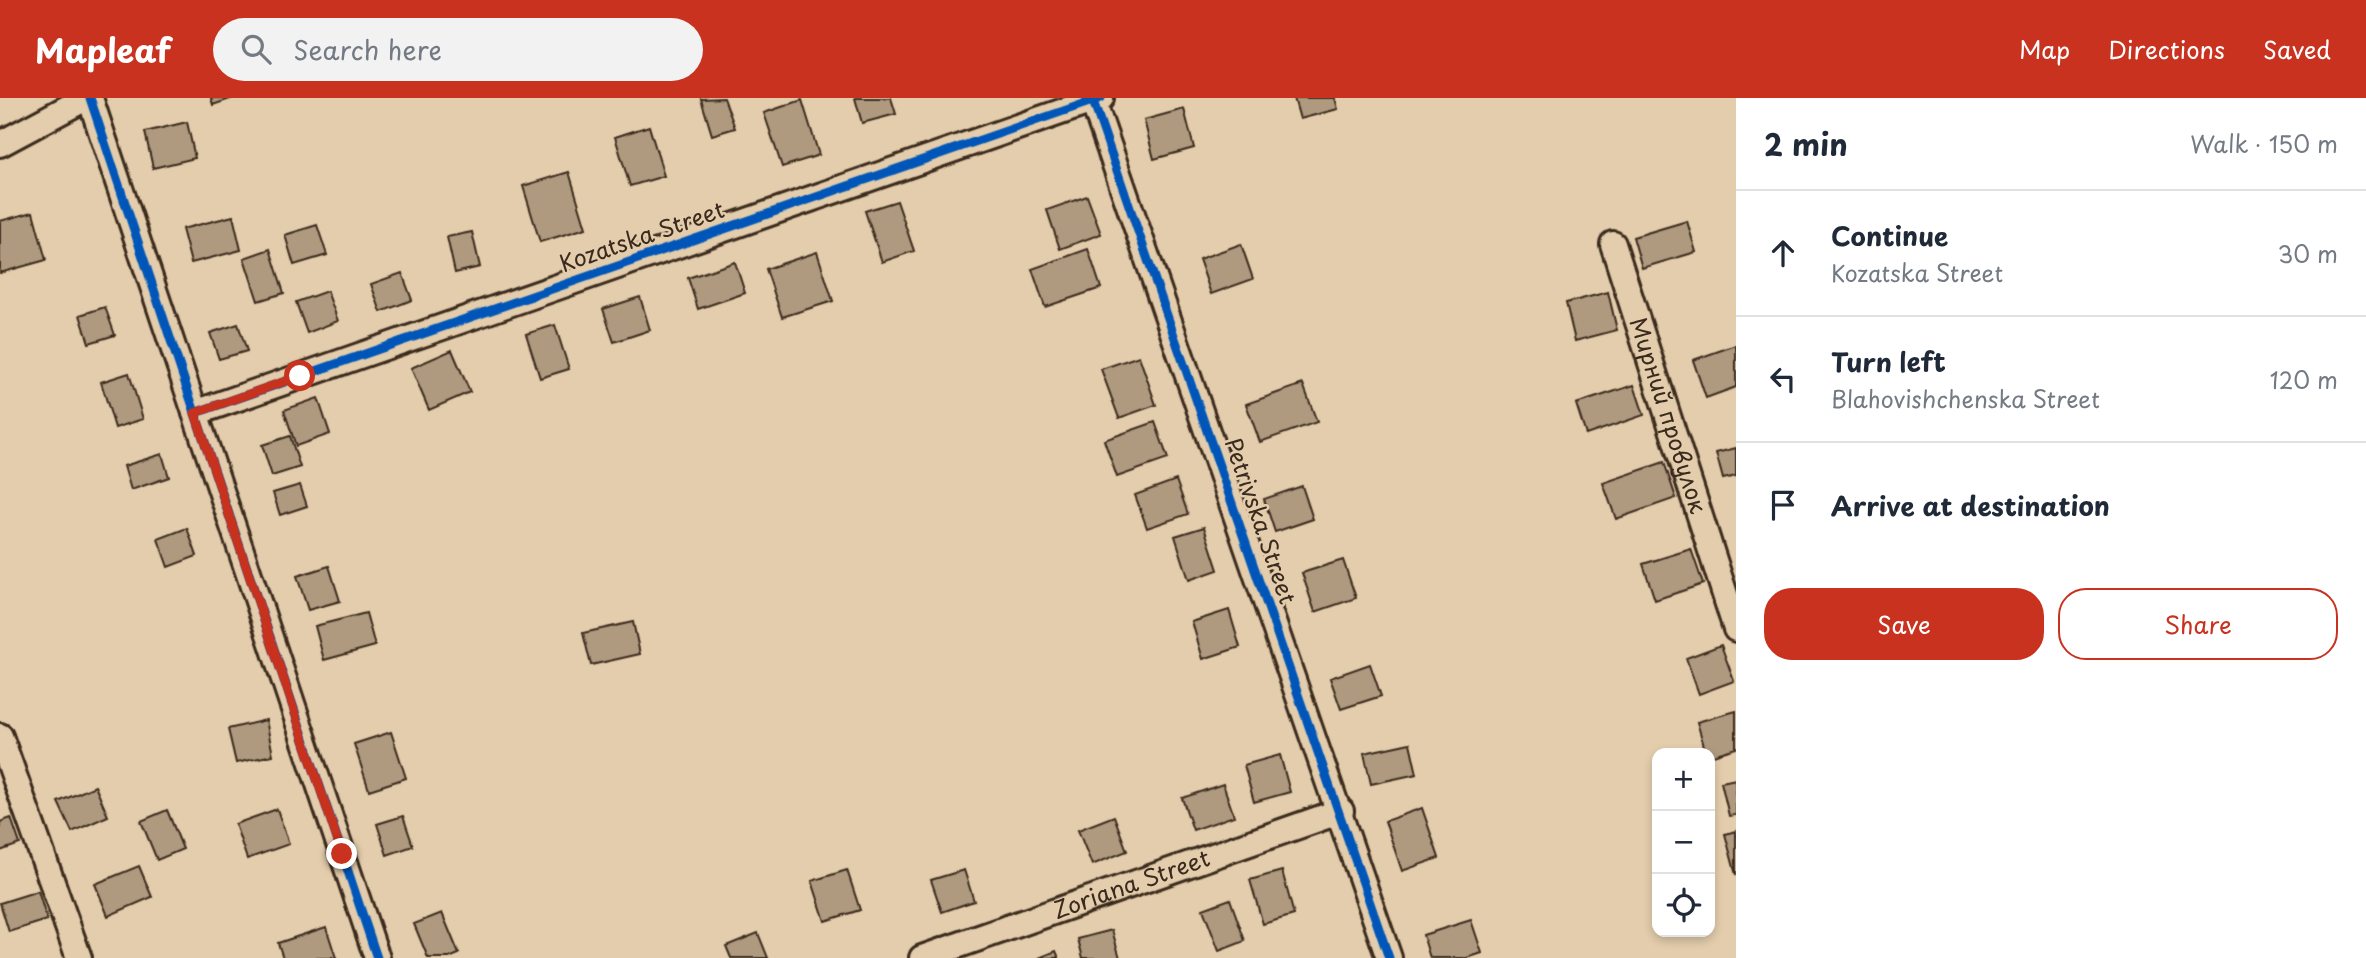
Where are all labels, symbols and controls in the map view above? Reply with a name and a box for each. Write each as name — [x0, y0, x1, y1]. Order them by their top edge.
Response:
search box — [213, 18, 703, 81]
text: Mapleaf — [35, 24, 171, 74]
icon: search — [237, 30, 275, 68]
text: Search here — [293, 30, 442, 69]
text: Map — [2019, 31, 2070, 67]
text: Directions — [2108, 31, 2225, 67]
text: Saved — [2263, 31, 2331, 67]
text: 2 min — [1764, 121, 1848, 166]
text: Walk · 150 m — [2190, 126, 2338, 161]
street label: Kozatska Street — [554, 191, 729, 280]
text: Continue — [1831, 216, 1948, 255]
icon: ahead — [1764, 234, 1802, 272]
text: 30 m — [2277, 236, 2338, 271]
text: Kozatska Street — [1831, 255, 2003, 290]
street label: Мирний провулок — [1622, 313, 1717, 518]
text: Turn left — [1831, 342, 1946, 381]
route start — [284, 360, 315, 391]
icon: left — [1764, 360, 1802, 398]
text: 120 m — [2270, 362, 2338, 397]
text: Blahovishchenska Street — [1831, 381, 2100, 416]
street label: Petrivska Street — [1217, 433, 1306, 608]
icon: arrive — [1764, 486, 1802, 524]
text: Arrive at destination — [1831, 486, 2110, 525]
button: Save — [1764, 588, 2044, 660]
button: Share — [2058, 588, 2338, 660]
map controls — [1652, 748, 1715, 937]
button: + — [1652, 748, 1715, 811]
button: − — [1652, 811, 1715, 874]
route end — [326, 838, 357, 869]
street label: Zoriana Street — [1048, 839, 1214, 927]
button: locate — [1652, 874, 1715, 937]

